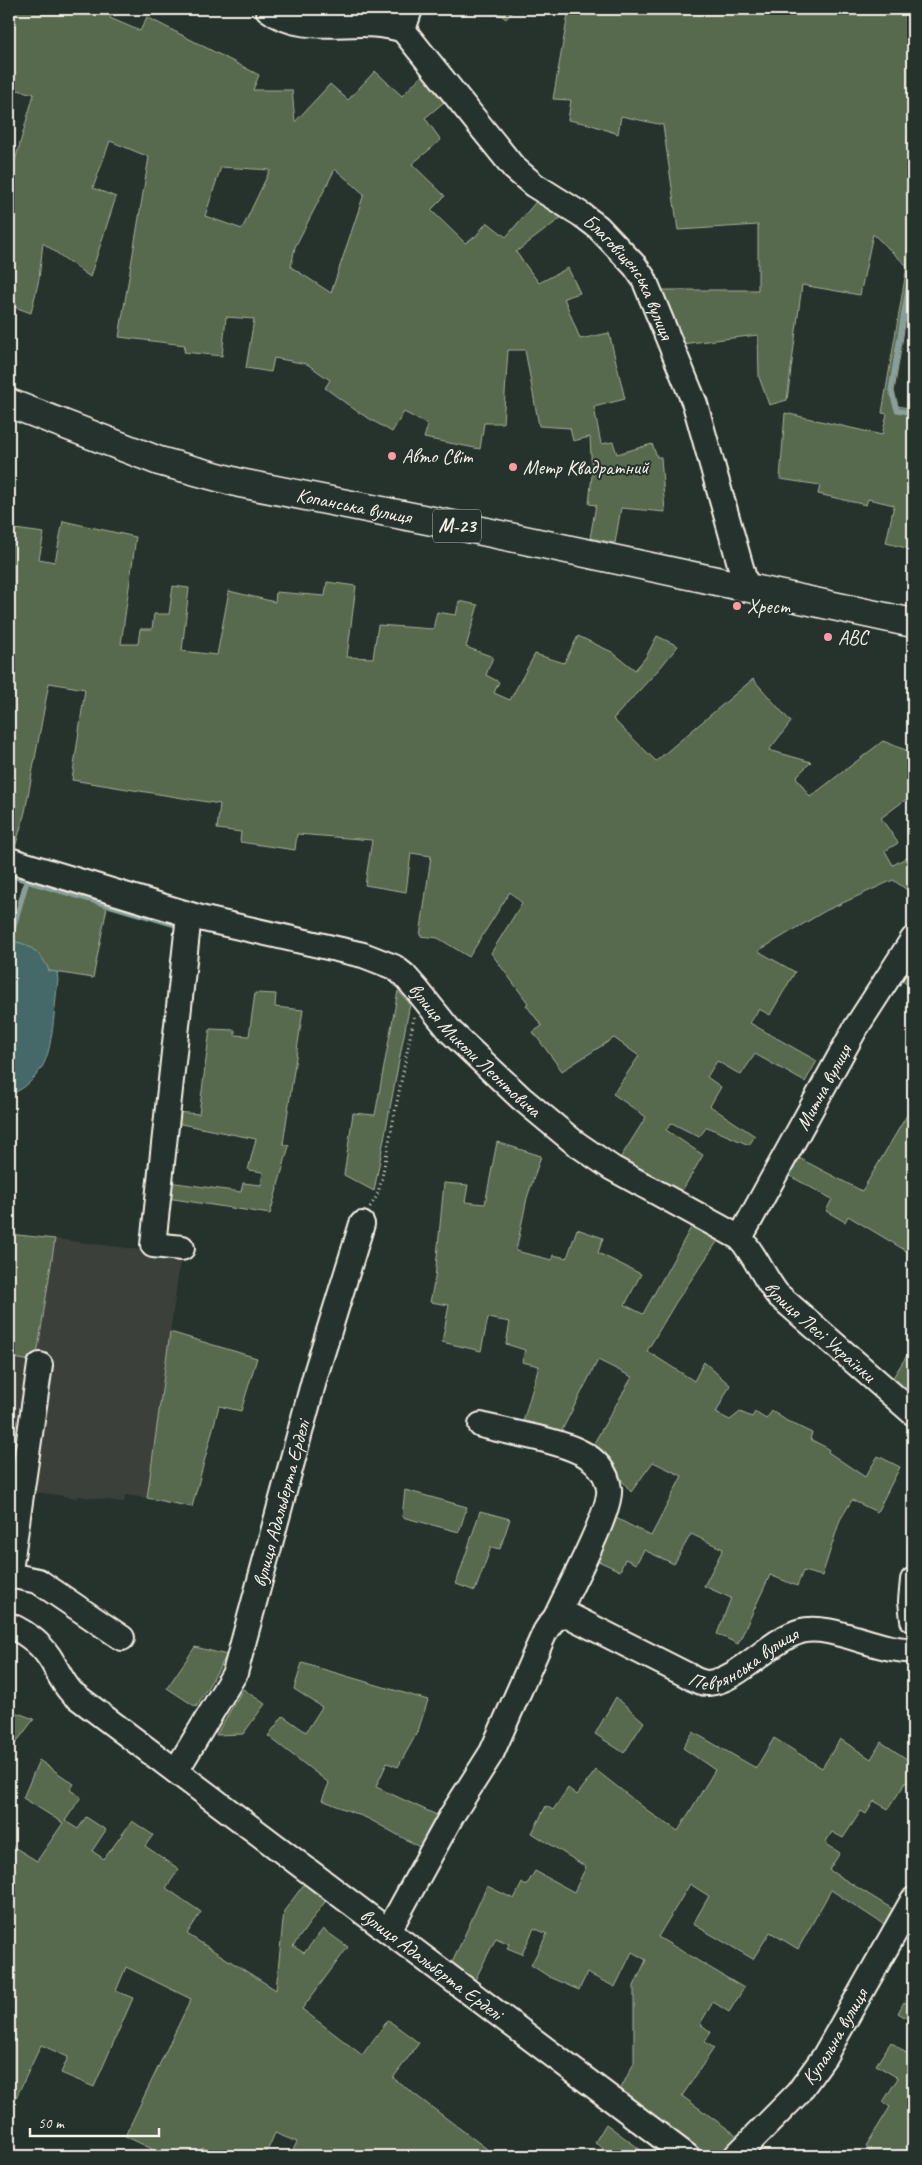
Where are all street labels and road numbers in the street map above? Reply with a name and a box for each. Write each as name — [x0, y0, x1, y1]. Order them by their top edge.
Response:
street label: Благовіщенська вулиця — [578, 208, 680, 345]
street label: Копанська вулиця — [294, 482, 416, 530]
road number: М-23 — [433, 510, 481, 542]
street label: вулиця Миколи Леонтовича — [404, 977, 548, 1123]
street label: Митна вулиця — [789, 1039, 857, 1135]
street label: вулиця Лесі Українки — [759, 1276, 882, 1388]
street label: вулиця Адальберта Ерделі — [246, 1415, 316, 1590]
street label: Певрянська вулиця — [685, 1620, 803, 1696]
street label: вулиця Адальберта Ерделі — [356, 1902, 510, 2027]
street label: Купальна вулиця — [796, 1982, 874, 2089]

